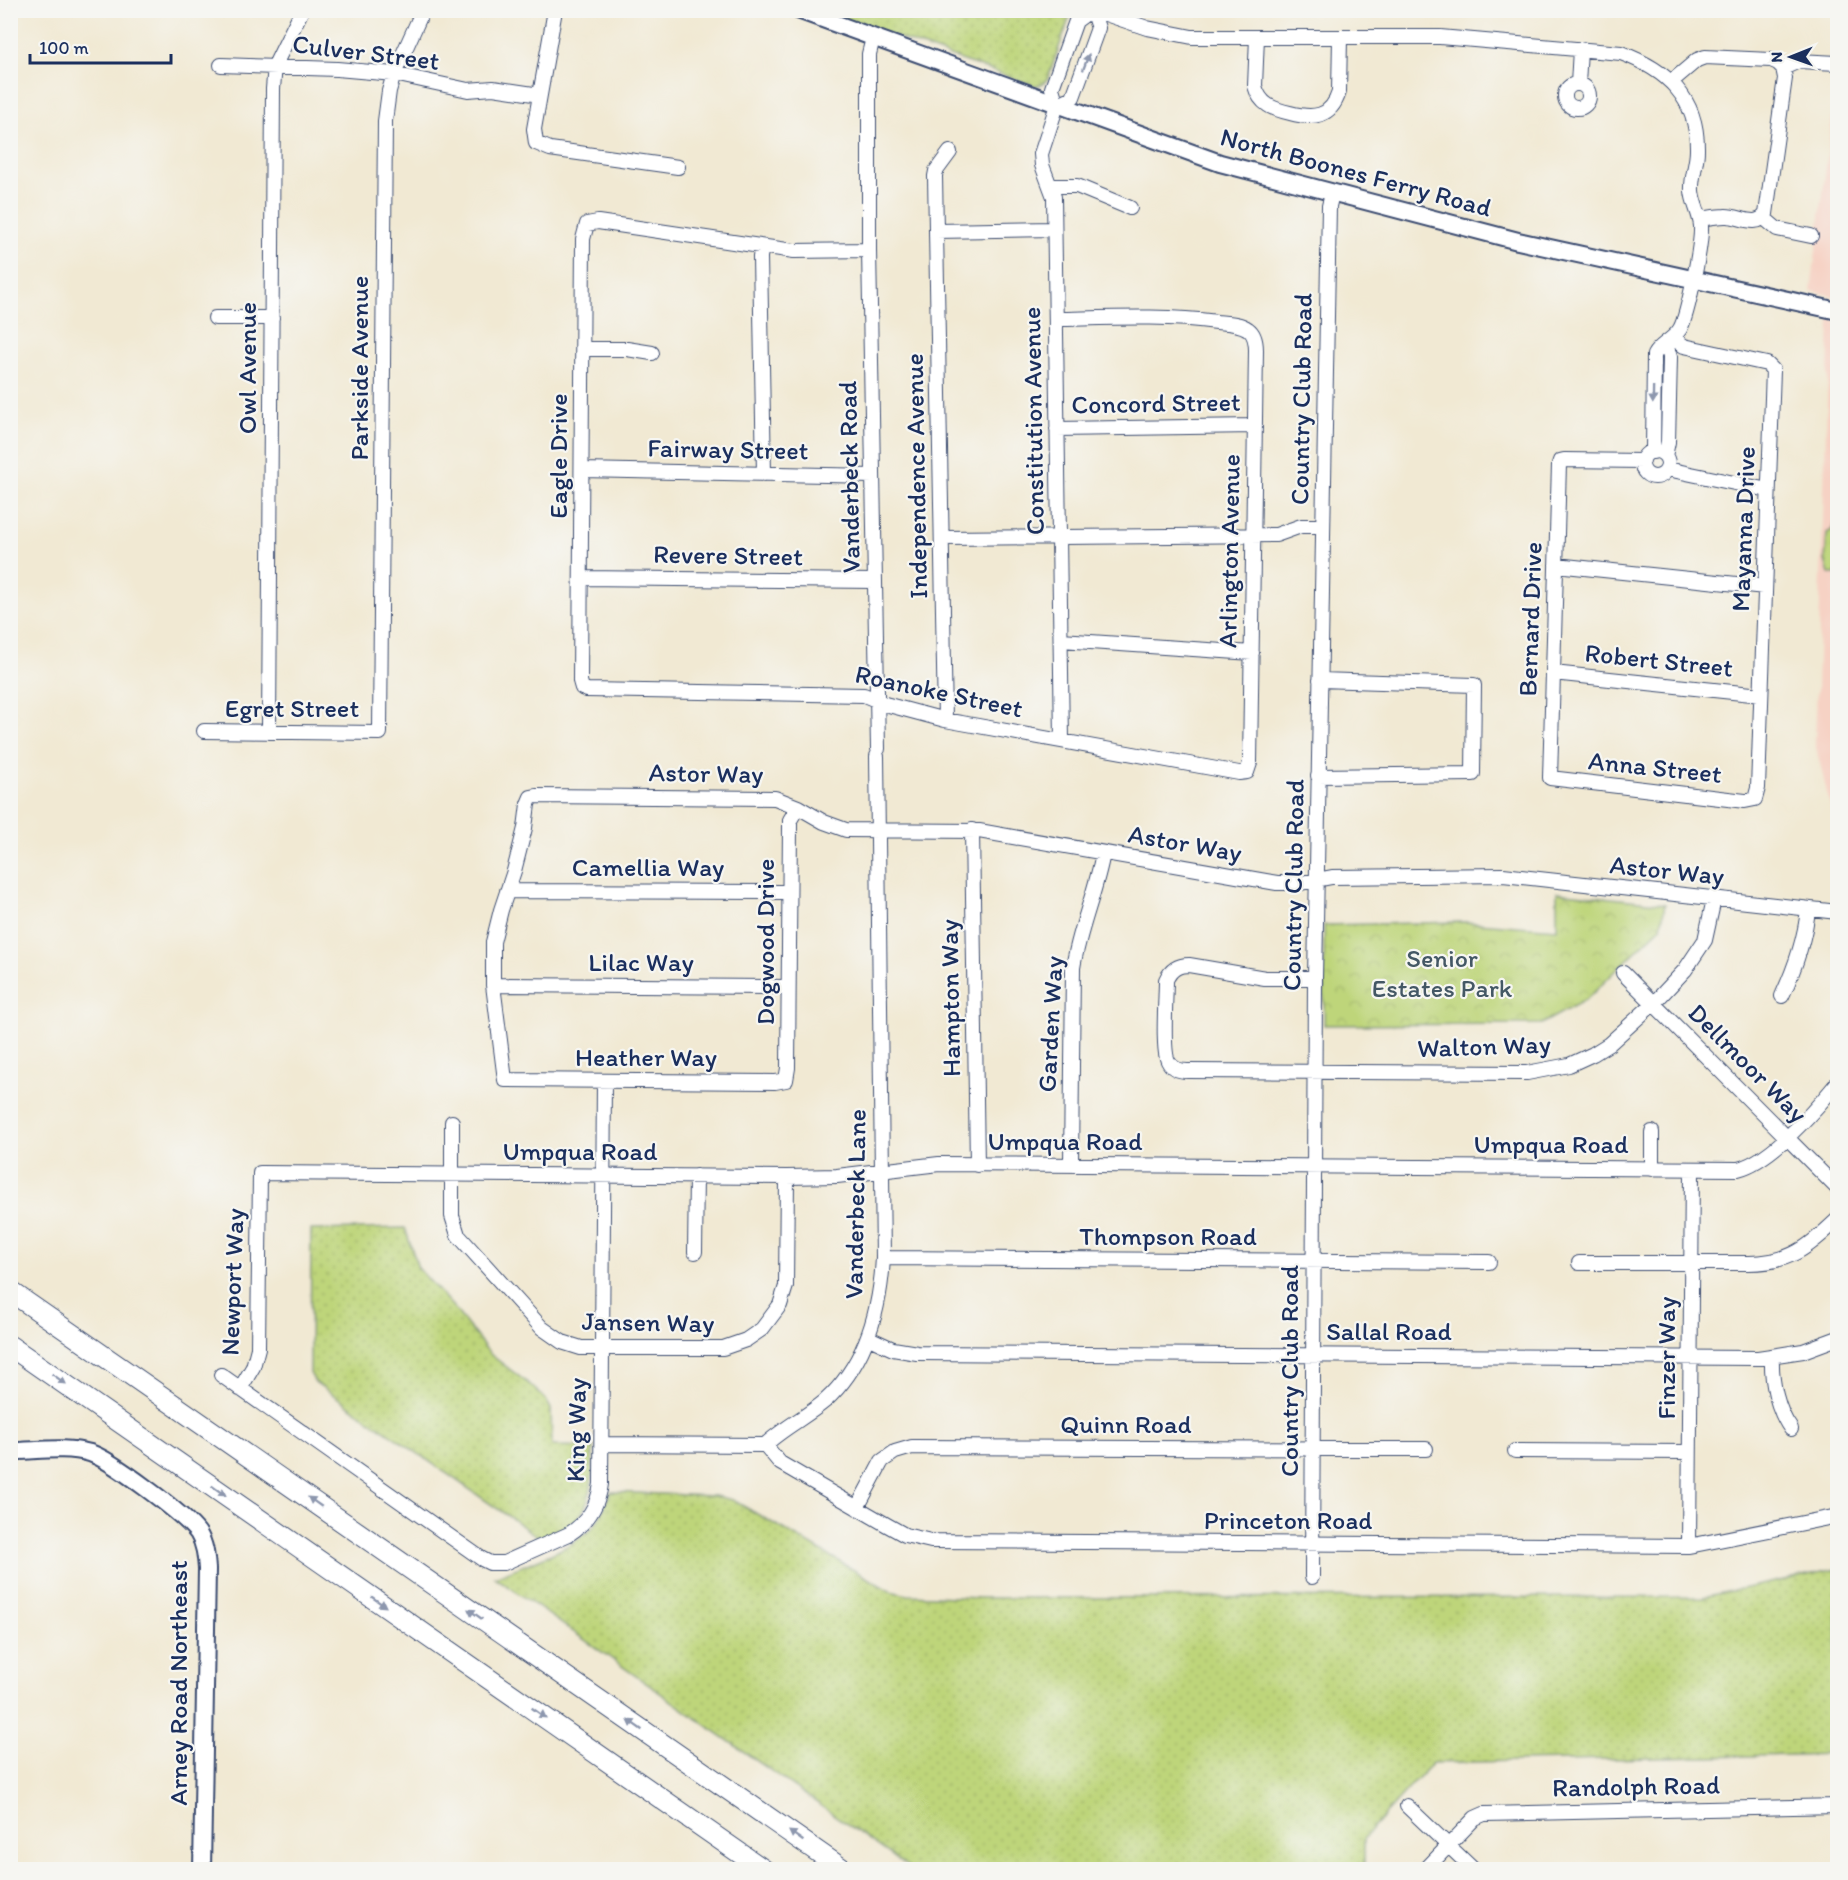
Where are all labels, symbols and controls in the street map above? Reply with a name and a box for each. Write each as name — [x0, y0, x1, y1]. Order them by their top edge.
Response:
scale bar — [30, 27, 171, 65]
street label: Culver Street — [291, 27, 441, 77]
north arrow — [1761, 27, 1821, 87]
text: 100 m — [39, 37, 89, 59]
text: N — [1767, 52, 1786, 63]
one-way arrow — [1081, 53, 1091, 71]
street label: North Boones Ferry Road — [1217, 120, 1495, 224]
street label: Parkside Avenue — [343, 276, 375, 460]
street label: Country Club Road — [1283, 292, 1319, 505]
street label: Owl Avenue — [231, 302, 263, 434]
street label: Constitution Avenue — [1015, 306, 1051, 536]
street label: Independence Avenue — [898, 353, 934, 599]
street label: Vanderbeck Road — [831, 380, 867, 573]
street label: Concord Street — [1071, 386, 1241, 420]
one-way arrow — [1648, 386, 1658, 405]
street label: Eagle Drive — [542, 393, 574, 519]
street label: Fairway Street — [647, 432, 809, 466]
street label: Mayanna Drive — [1724, 446, 1762, 612]
street label: Arlington Avenue — [1211, 454, 1247, 648]
street label: Revere Street — [653, 538, 803, 572]
street label: Bernard Drive — [1511, 541, 1549, 697]
street label: Robert Street — [1583, 636, 1735, 684]
street label: Roanoke Street — [852, 658, 1026, 724]
street label: Egret Street — [225, 692, 359, 724]
street label: Anna Street — [1587, 744, 1724, 790]
street label: Astor Way — [648, 756, 764, 790]
street label: Country Club Road — [1275, 778, 1311, 991]
street label: Astor Way — [1126, 817, 1244, 869]
street label: Astor Way — [1608, 848, 1726, 892]
street label: Camellia Way — [572, 851, 724, 883]
street label: Dogwood Drive — [749, 859, 781, 1025]
street label: Hampton Way — [933, 919, 967, 1077]
park label: Senior Estates Park — [1372, 942, 1513, 1004]
street label: Lilac Way — [588, 946, 694, 978]
street label: Garden Way — [1030, 955, 1070, 1093]
street label: Dellmoor Way — [1682, 997, 1814, 1129]
street label: Walton Way — [1417, 1028, 1551, 1064]
street label: Heather Way — [575, 1041, 717, 1073]
street label: Vanderbeck Lane — [837, 1109, 873, 1299]
street label: Umpqua Road — [987, 1125, 1143, 1157]
street label: Umpqua Road — [1473, 1128, 1629, 1160]
street label: Umpqua Road — [502, 1135, 658, 1167]
street label: Newport Way — [213, 1208, 251, 1356]
street label: Thompson Road — [1079, 1220, 1257, 1252]
street label: Country Club Road — [1273, 1264, 1305, 1477]
street label: Finzer Way — [1650, 1297, 1682, 1419]
street label: Jansen Way — [581, 1305, 715, 1339]
street label: Sallal Road — [1326, 1315, 1452, 1347]
one-way arrow — [50, 1373, 66, 1385]
street label: King Way — [559, 1378, 593, 1482]
street label: Quinn Road — [1060, 1408, 1192, 1440]
one-way arrow — [210, 1485, 226, 1497]
one-way arrow — [307, 1497, 323, 1508]
street label: Princeton Road — [1204, 1504, 1372, 1536]
street label: Arney Road Northeast — [162, 1560, 194, 1806]
one-way arrow — [370, 1596, 386, 1608]
one-way arrow — [468, 1608, 484, 1620]
one-way arrow — [531, 1707, 547, 1718]
one-way arrow — [628, 1719, 644, 1731]
street label: Randolph Road — [1552, 1769, 1720, 1803]
one-way arrow — [788, 1830, 804, 1842]

